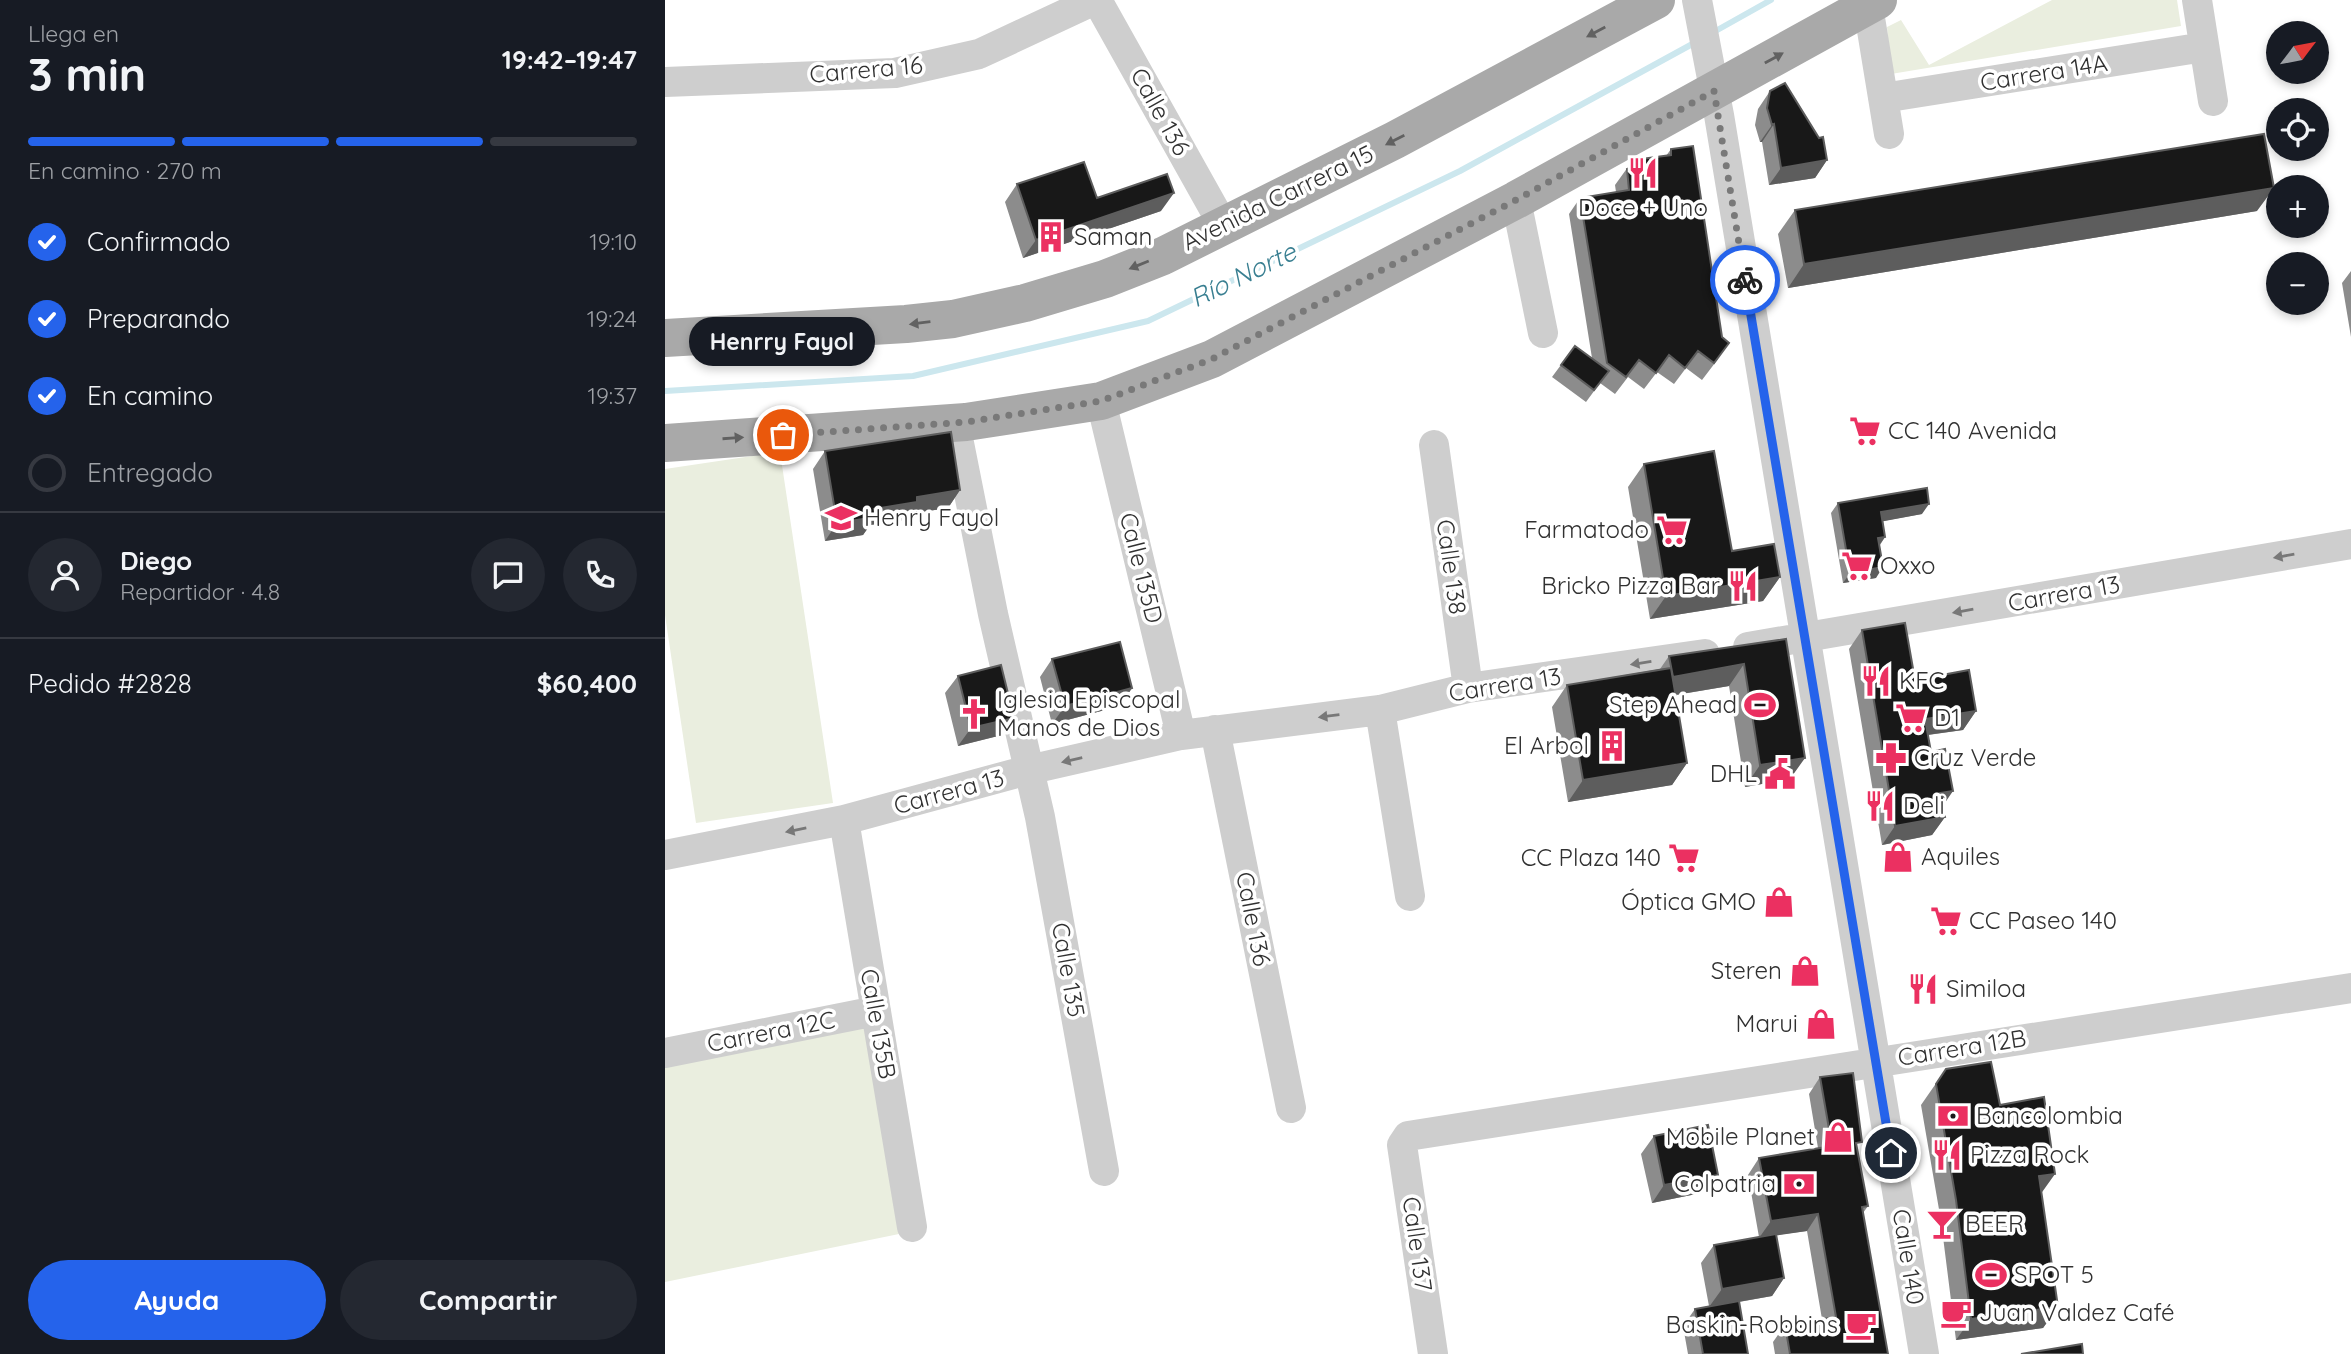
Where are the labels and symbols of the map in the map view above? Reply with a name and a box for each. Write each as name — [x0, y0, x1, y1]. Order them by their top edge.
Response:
north arrow — [2266, 21, 2329, 84]
one-way arrow — [1586, 26, 1605, 38]
street label: Carrera 14A — [1978, 47, 2110, 97]
street label: Carrera 16 — [808, 49, 924, 89]
one-way arrow — [1764, 52, 1784, 64]
street label: Calle 136 — [1125, 62, 1197, 161]
one-way arrow — [1385, 134, 1405, 145]
street label: Avenida Carrera 15 — [1177, 138, 1378, 256]
restaurant icon: Doce + Uno — [1626, 156, 1660, 190]
place label: Doce + Uno — [1578, 192, 1708, 222]
building icon: Saman — [1034, 220, 1068, 254]
place label: Saman — [1074, 221, 1152, 251]
water label: Río Norte — [1184, 234, 1302, 314]
courier — [1710, 245, 1780, 315]
one-way arrow — [1129, 260, 1150, 271]
callout: Henrry Fayol — [690, 316, 876, 365]
one-way arrow — [909, 317, 931, 328]
pin — [753, 405, 813, 465]
supermarket icon: CC 140 Avenida — [1848, 414, 1882, 448]
place label: CC 140 Avenida — [1888, 415, 2057, 445]
one-way arrow — [722, 433, 744, 444]
school or university icon: Henry Fayol — [824, 501, 858, 535]
place label: Henry Fayol — [864, 502, 999, 532]
street label: Calle 135D — [1114, 509, 1170, 626]
supermarket icon: Farmatodo — [1655, 513, 1689, 547]
place label: Farmatodo — [1524, 514, 1649, 544]
street label: Calle 138 — [1430, 517, 1473, 616]
supermarket icon: Oxxo — [1840, 549, 1874, 583]
place label: Oxxo — [1880, 550, 1936, 580]
one-way arrow — [2273, 551, 2295, 562]
street label: Carrera 13 — [2005, 568, 2122, 618]
restaurant icon: Bricko Pizza Bar — [1726, 569, 1760, 603]
place label: Bricko Pizza Bar — [1541, 570, 1720, 600]
one-way arrow — [1952, 606, 1974, 617]
one-way arrow — [1630, 658, 1652, 669]
street label: Carrera 13 — [1447, 660, 1563, 708]
restaurant icon: KFC — [1859, 664, 1893, 698]
place label: KFC — [1899, 665, 1944, 695]
place label: Iglesia Episcopal Manos de Dios — [997, 684, 1180, 742]
sports icon: Step Ahead — [1743, 688, 1777, 722]
place label: Step Ahead — [1609, 689, 1737, 719]
church icon: Iglesia Episcopal Manos de Dios — [957, 697, 991, 731]
supermarket icon: D1 — [1894, 701, 1928, 735]
place label: D1 — [1934, 702, 1960, 732]
one-way arrow — [1318, 710, 1340, 721]
building icon: El Arbol — [1595, 729, 1629, 763]
place label: El Arbol — [1504, 730, 1589, 760]
pharmacy icon: Cruz Verde — [1874, 741, 1908, 775]
place label: Cruz Verde — [1914, 742, 2036, 772]
one-way arrow — [1061, 755, 1083, 766]
public building icon: DHL — [1763, 757, 1797, 791]
place label: DHL — [1710, 758, 1757, 788]
street label: Carrera 13 — [890, 762, 1007, 820]
restaurant icon: Deli — [1863, 789, 1897, 823]
place label: Deli — [1903, 790, 1945, 820]
one-way arrow — [785, 824, 807, 835]
shop icon: Aquiles — [1881, 840, 1915, 874]
supermarket icon: CC Plaza 140 — [1667, 841, 1701, 875]
place label: Aquiles — [1921, 841, 2000, 871]
place label: CC Plaza 140 — [1521, 842, 1661, 872]
street label: Calle 136 — [1230, 869, 1278, 969]
shop icon: Óptica GMO — [1762, 885, 1796, 919]
place label: Óptica GMO — [1621, 886, 1756, 916]
supermarket icon: CC Paseo 140 — [1929, 904, 1963, 938]
place label: CC Paseo 140 — [1969, 905, 2117, 935]
street label: Calle 135 — [1046, 920, 1092, 1020]
shop icon: Steren — [1788, 954, 1822, 988]
place label: Steren — [1711, 955, 1782, 985]
street label: Calle 135B — [855, 966, 903, 1081]
restaurant icon: Similoa — [1906, 972, 1940, 1006]
place label: Similoa — [1946, 973, 2026, 1003]
street label: Carrera 12C — [704, 1004, 837, 1058]
shop icon: Marui — [1804, 1007, 1838, 1041]
place label: Marui — [1736, 1008, 1798, 1038]
street label: Carrera 12B — [1896, 1022, 2028, 1072]
bank icon: Bancolombia — [1936, 1099, 1970, 1133]
place label: Bancolombia — [1976, 1100, 2123, 1130]
shop icon: Mobile Planet — [1821, 1120, 1855, 1154]
place label: Mobile Planet — [1666, 1121, 1815, 1151]
pin — [1861, 1123, 1921, 1183]
restaurant icon: Pizza Rock — [1930, 1138, 1964, 1172]
place label: Pizza Rock — [1970, 1139, 2089, 1169]
bank icon: Colpatria — [1782, 1167, 1816, 1201]
place label: Colpatria — [1674, 1168, 1776, 1198]
street label: Calle 137 — [1397, 1195, 1439, 1293]
street label: Calle 140 — [1887, 1207, 1931, 1307]
bar icon: BEER — [1925, 1207, 1959, 1241]
place label: BEER — [1965, 1208, 2024, 1238]
sports icon: SPOT 5 — [1974, 1258, 2008, 1292]
place label: SPOT 5 — [2014, 1259, 2094, 1289]
cafe icon: Juan Valdez Café — [1939, 1296, 1973, 1330]
place label: Juan Valdez Café — [1979, 1297, 2175, 1327]
cafe icon: Baskin-Robbins — [1844, 1308, 1878, 1342]
place label: Baskin-Robbins — [1666, 1309, 1838, 1339]

